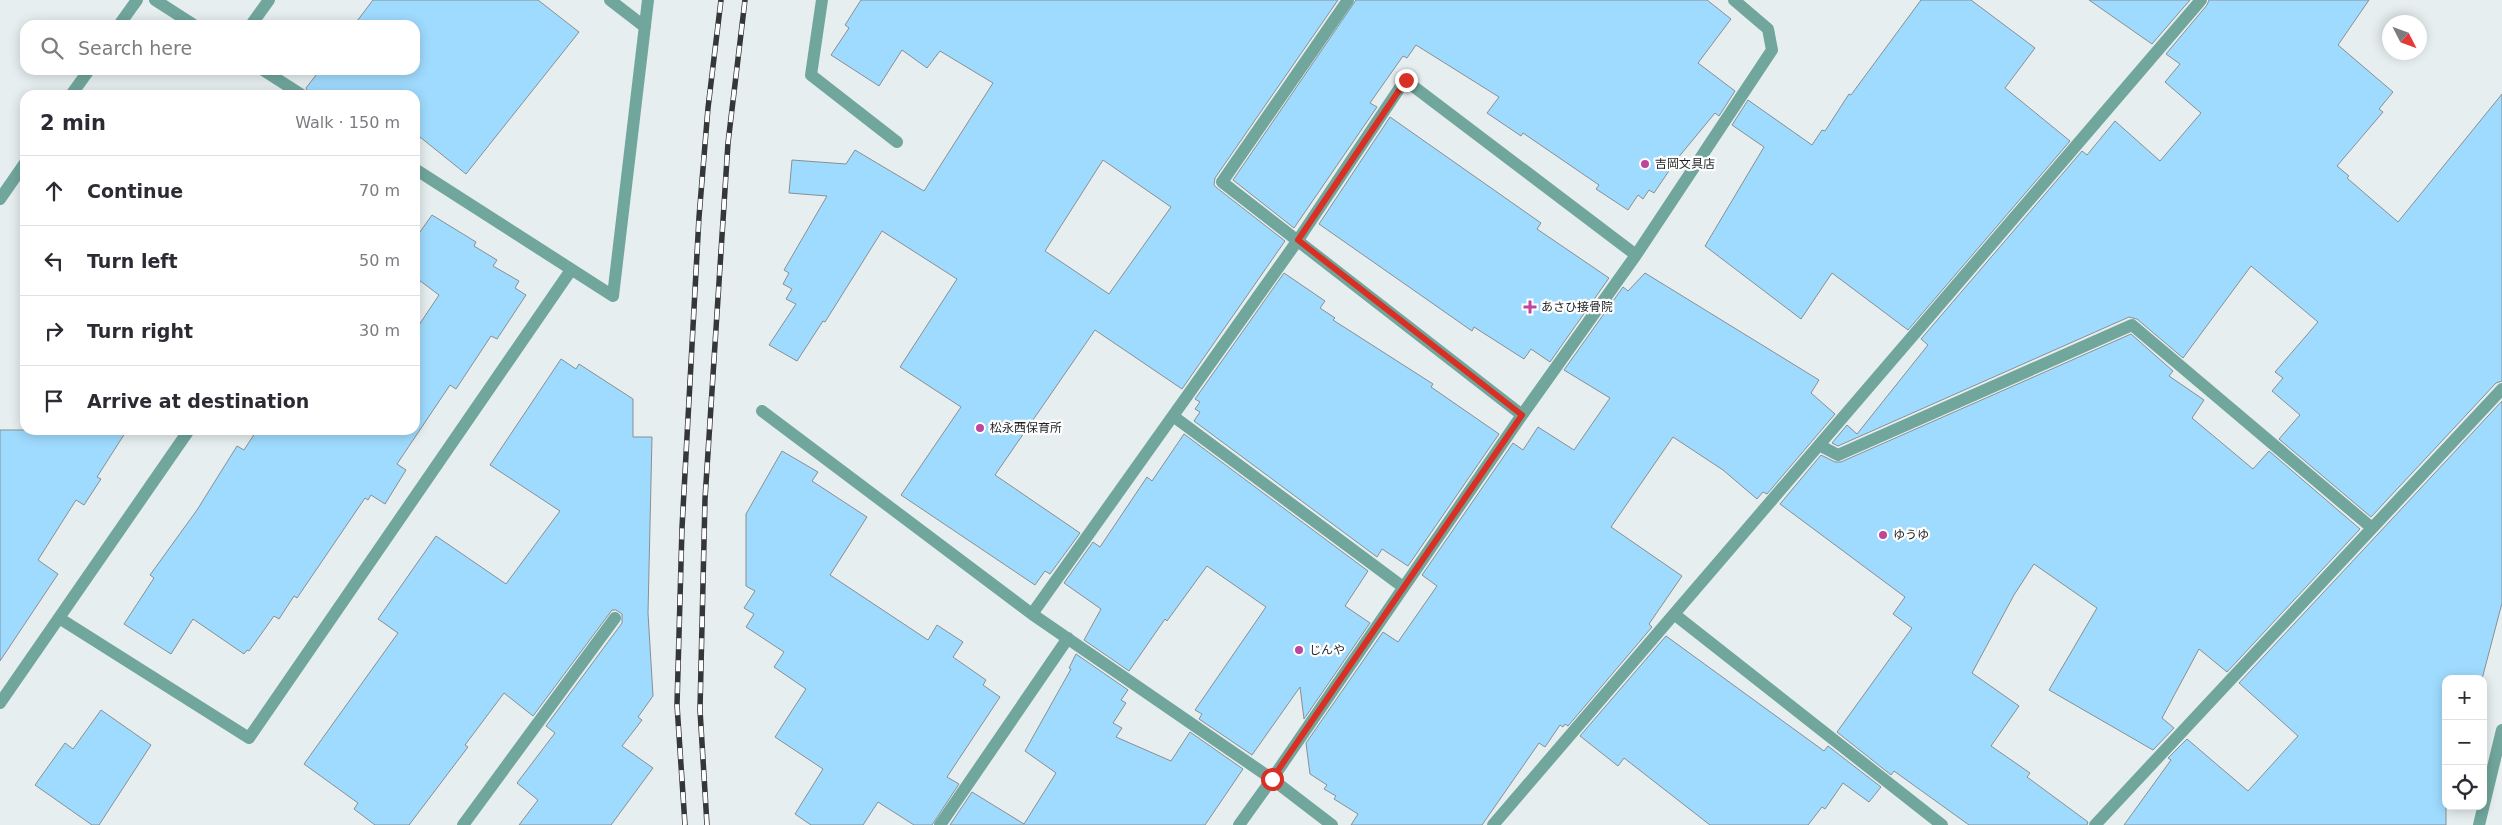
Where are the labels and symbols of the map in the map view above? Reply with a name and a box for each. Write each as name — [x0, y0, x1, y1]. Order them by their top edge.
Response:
north arrow — [2382, 15, 2427, 60]
route end — [1395, 69, 1418, 92]
place label: 吉岡文具店 — [1655, 157, 1715, 171]
marker: 吉岡文具店 — [1639, 158, 1651, 170]
marker: あさひ接骨院 — [1523, 300, 1537, 314]
place label: あさひ接骨院 — [1541, 300, 1613, 314]
place label: 松永西保育所 — [990, 421, 1062, 435]
marker: 松永西保育所 — [974, 422, 986, 434]
place label: ゆうゆ — [1893, 528, 1929, 542]
marker: ゆうゆ — [1877, 529, 1889, 541]
place label: じんや — [1309, 643, 1345, 657]
marker: じんや — [1293, 644, 1305, 656]
route start — [1261, 768, 1284, 791]

